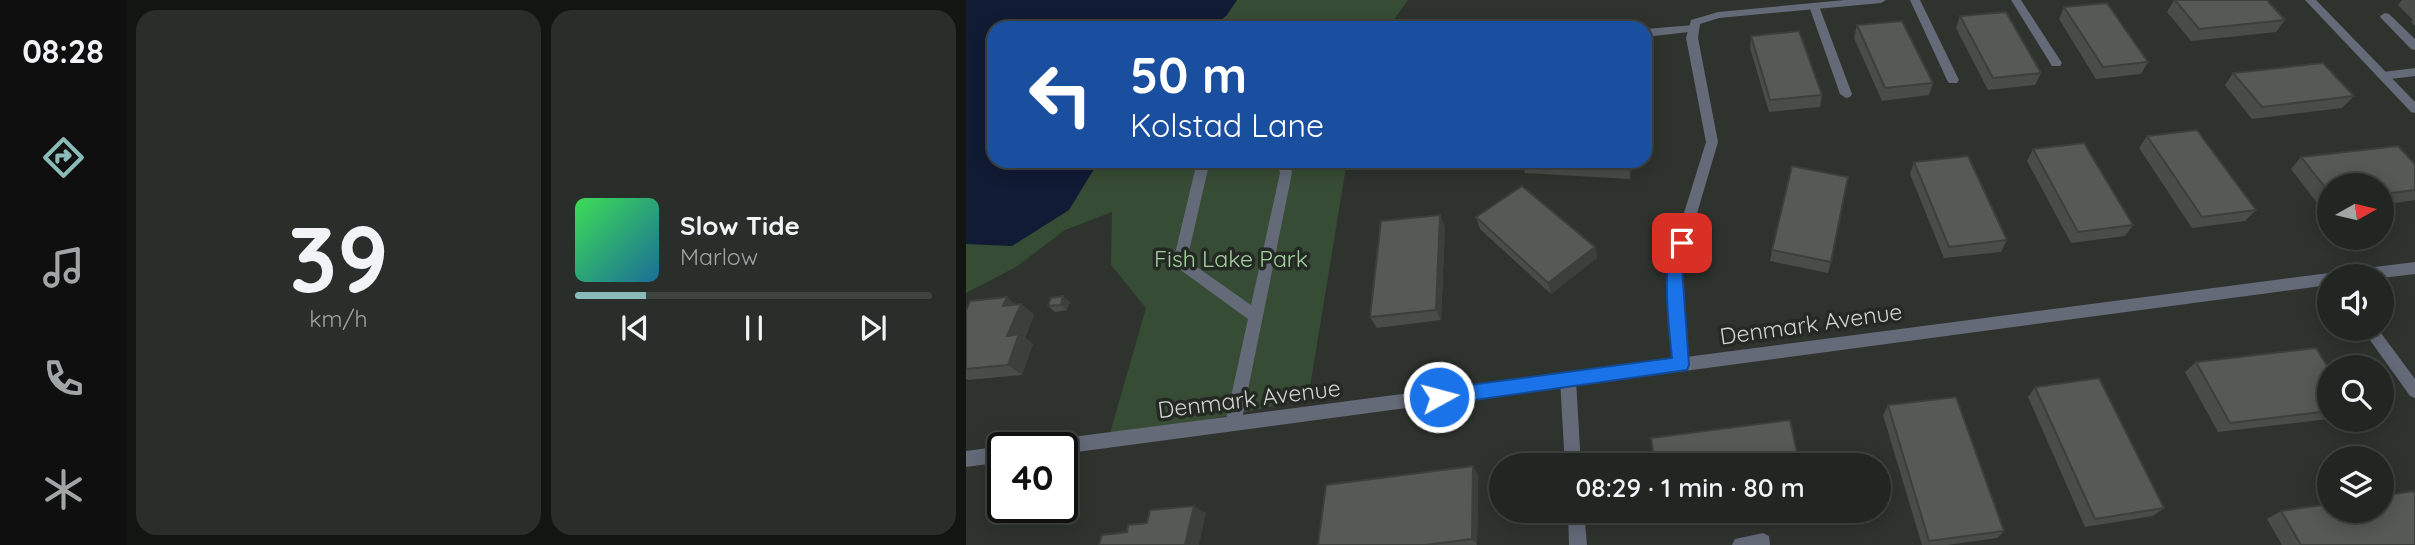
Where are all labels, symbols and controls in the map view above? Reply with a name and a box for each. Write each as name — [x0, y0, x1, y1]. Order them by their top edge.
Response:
text: 08:28 — [22, 31, 104, 71]
text: 50 m — [1130, 44, 1247, 105]
icon: left — [1015, 49, 1106, 140]
text: Kolstad Lane — [1130, 105, 1324, 145]
icon: directions — [39, 133, 88, 182]
north arrow — [2317, 173, 2394, 250]
map controls — [2317, 173, 2394, 523]
text: 39 — [288, 201, 389, 315]
text: Slow Tide — [680, 209, 800, 242]
pin — [1652, 213, 1712, 273]
icon: arrive — [1663, 224, 1701, 262]
text: Marlow — [680, 242, 758, 271]
icon: music — [39, 243, 88, 292]
park label: Fish Lake Park — [1154, 244, 1308, 273]
button: sound — [2317, 264, 2394, 341]
street label: Denmark Avenue — [1718, 296, 1904, 351]
text: km/h — [309, 304, 368, 333]
icon: previous — [616, 309, 654, 347]
icon: pause — [735, 309, 773, 347]
icon: next — [854, 309, 892, 347]
icon: phone — [39, 354, 88, 403]
button: search — [2317, 355, 2394, 432]
position arrow — [1402, 360, 1476, 434]
street label: Denmark Avenue — [1156, 373, 1342, 424]
speed limit sign: 40 — [987, 432, 1078, 523]
button: layers — [2317, 446, 2394, 523]
icon: climate — [39, 465, 88, 514]
text: 08:29 · 1 min · 80 m — [1575, 471, 1805, 504]

